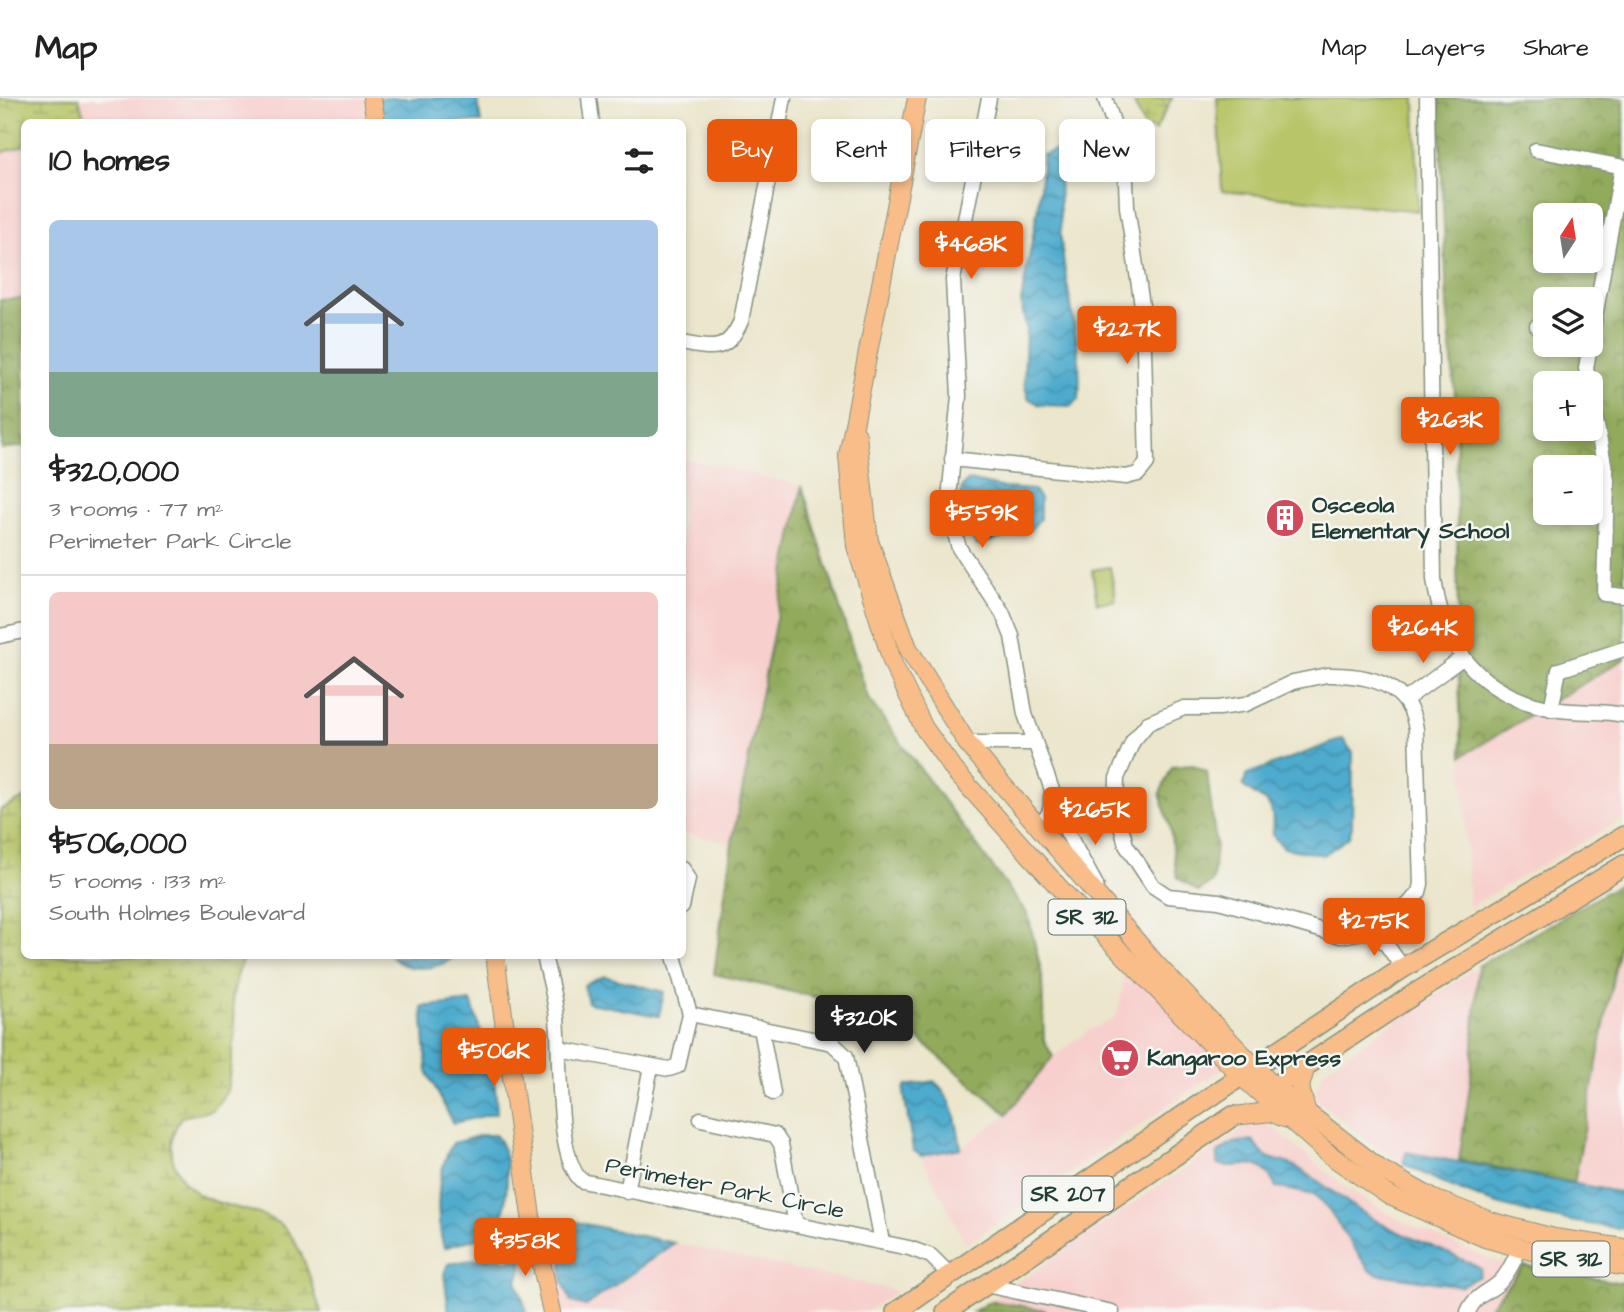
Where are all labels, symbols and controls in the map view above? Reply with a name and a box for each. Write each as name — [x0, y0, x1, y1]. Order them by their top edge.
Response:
text: Map — [35, 25, 97, 71]
text: Map — [1322, 31, 1367, 65]
text: Layers — [1405, 31, 1485, 65]
text: Share — [1523, 31, 1589, 65]
chip: Buy — [707, 119, 797, 182]
chip: Rent — [811, 119, 911, 182]
chip: Filters — [925, 119, 1045, 182]
chip: New — [1059, 119, 1155, 182]
text: 10 homes — [49, 140, 170, 182]
icon: filters — [620, 142, 658, 180]
north arrow — [1533, 203, 1603, 273]
map controls — [1533, 203, 1603, 525]
pin: $468K — [922, 222, 1020, 281]
text: $468K — [935, 228, 1007, 260]
icon: home — [291, 266, 417, 392]
button: layers — [1533, 287, 1603, 357]
pin: $227K — [1078, 306, 1176, 366]
text: $227K — [1093, 313, 1161, 345]
button: + — [1533, 371, 1603, 441]
pin: $263K — [1401, 398, 1499, 457]
text: $263K — [1417, 404, 1483, 436]
text: $320,000 — [49, 451, 179, 493]
button: − — [1533, 455, 1603, 525]
place label: Osceola Elementary School — [1312, 489, 1510, 549]
pin: $559K — [933, 490, 1031, 550]
text: 3 rooms · 77 m² — [49, 493, 224, 525]
text: $559K — [946, 497, 1018, 529]
building icon: Osceola Elementary School — [1264, 497, 1306, 539]
text: Perimeter Park Circle — [49, 525, 292, 557]
pin: $264K — [1374, 606, 1472, 665]
text: $264K — [1388, 612, 1458, 644]
icon: home — [291, 638, 417, 764]
pin: $265K — [1046, 788, 1144, 847]
text: $265K — [1060, 794, 1130, 826]
text: $506,000 — [49, 823, 187, 865]
text: 5 rooms · 133 m² — [49, 865, 226, 897]
text: South Holmes Boulevard — [49, 897, 305, 929]
pin: $275K — [1325, 898, 1423, 958]
road number: SR 312 — [1048, 900, 1126, 934]
text: $275K — [1339, 905, 1409, 937]
pin: $320K — [815, 996, 913, 1055]
text: $320K — [831, 1002, 897, 1034]
pin: $506K — [445, 1028, 543, 1088]
text: $506K — [458, 1035, 530, 1067]
supermarket icon: Kangaroo Express — [1099, 1037, 1141, 1079]
place label: Kangaroo Express — [1147, 1042, 1341, 1075]
street label: Perimeter Park Circle — [603, 1149, 847, 1227]
road number: SR 207 — [1023, 1176, 1114, 1212]
pin: $358K — [476, 1218, 574, 1278]
text: $358K — [490, 1225, 560, 1257]
road number: SR 312 — [1532, 1242, 1610, 1276]

